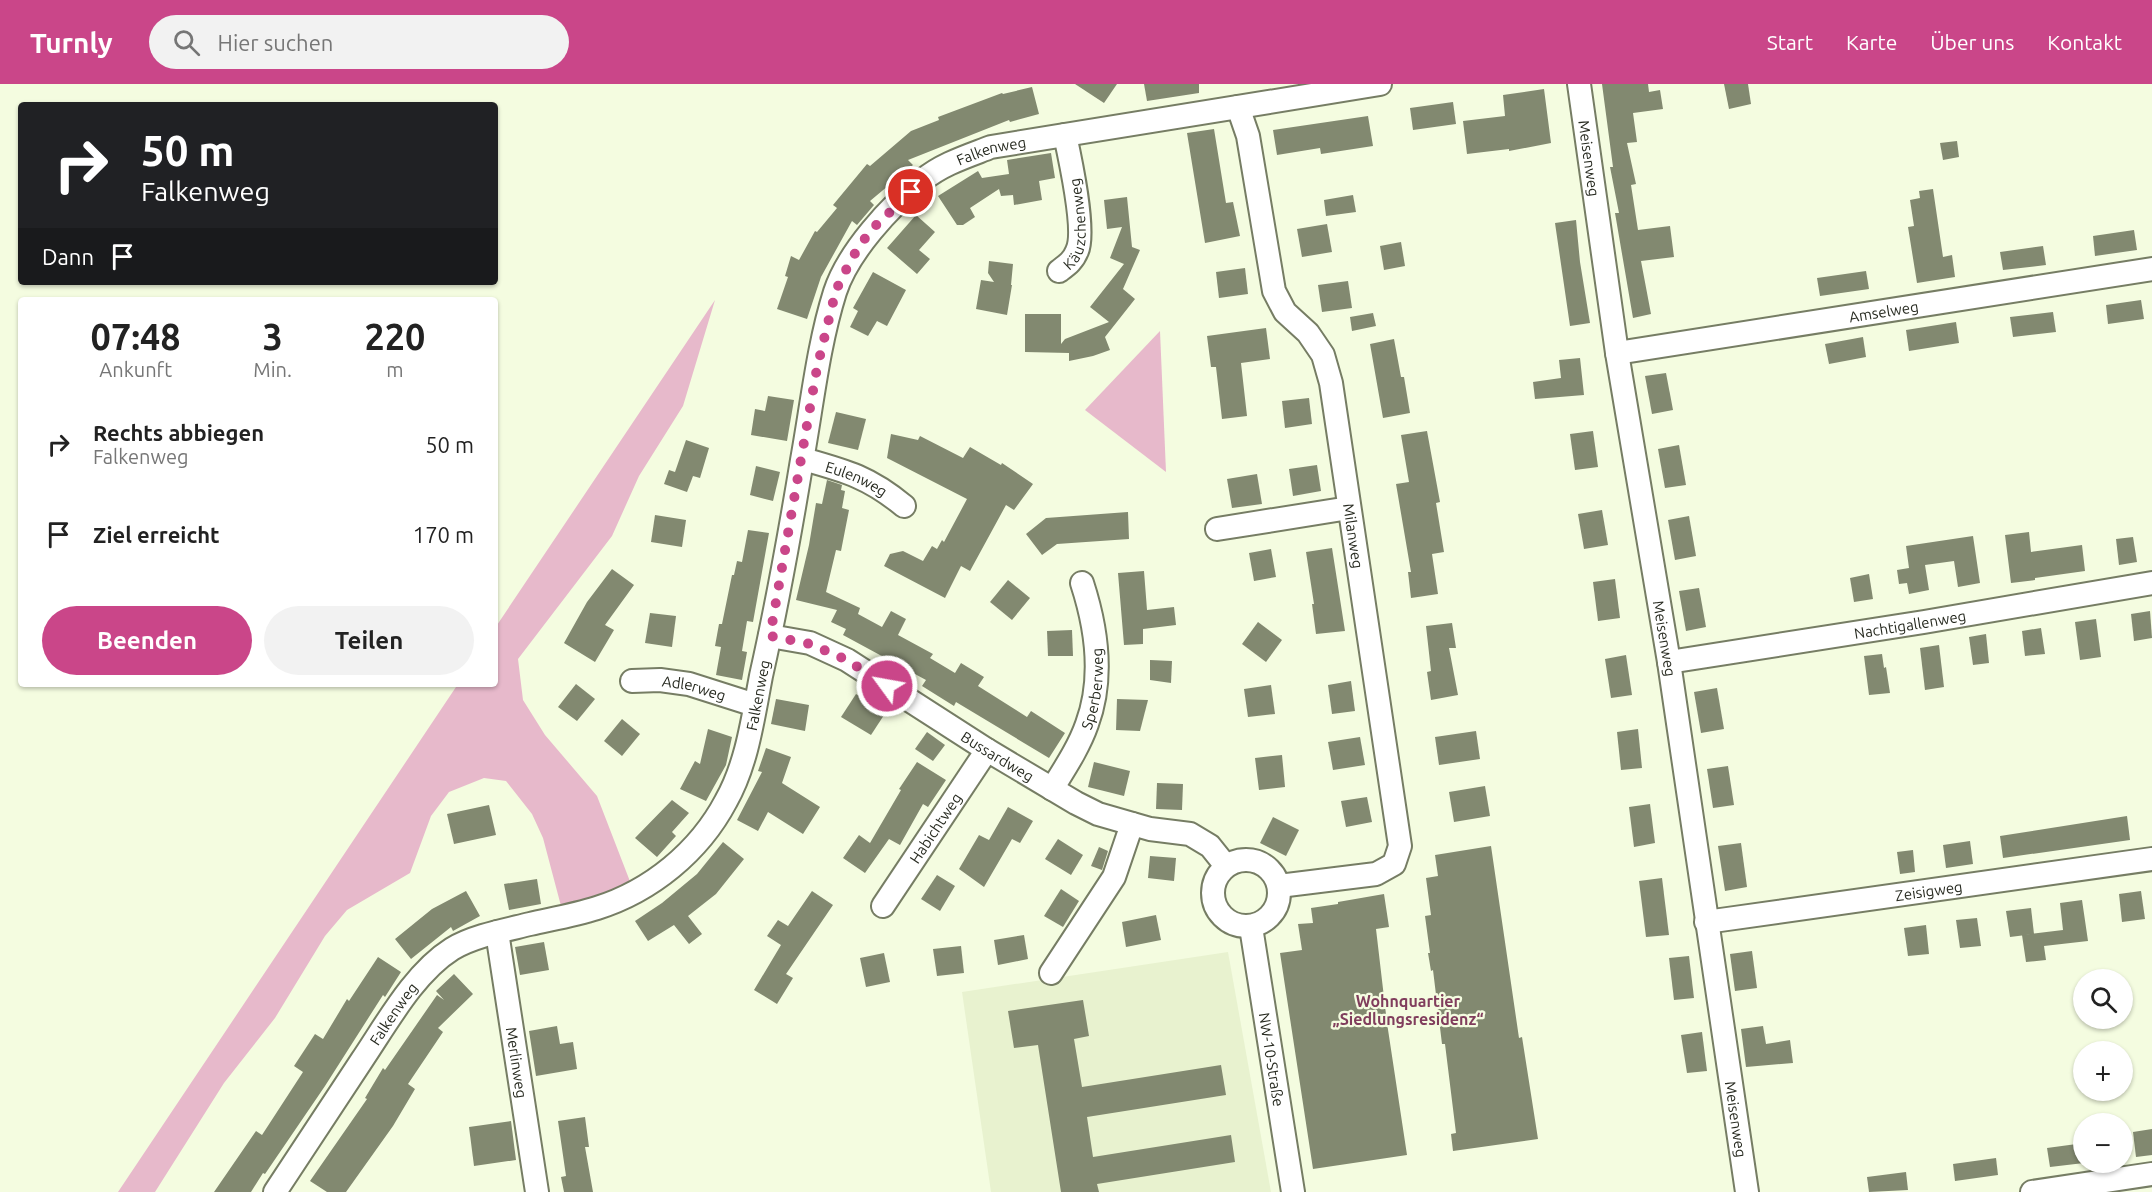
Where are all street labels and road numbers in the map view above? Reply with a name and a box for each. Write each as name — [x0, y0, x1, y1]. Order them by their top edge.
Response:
street label: Meisenweg — [1576, 119, 1603, 198]
street label: Falkenweg — [954, 133, 1027, 168]
street label: Käuzchenweg — [1059, 177, 1088, 273]
street label: Amselweg — [1848, 297, 1920, 325]
street label: Eulenweg — [824, 457, 891, 499]
street label: Milanweg — [1341, 502, 1367, 570]
street label: Meisenweg — [1650, 599, 1680, 678]
street label: Nachtigallenweg — [1853, 606, 1967, 641]
street label: Sperberweg — [1077, 647, 1105, 732]
street label: Falkenweg — [742, 658, 773, 732]
street label: Adlerweg — [661, 672, 728, 704]
street label: Bussardweg — [958, 727, 1037, 785]
street label: Habichtweg — [906, 790, 965, 866]
street label: Zeisigweg — [1894, 877, 1964, 904]
street label: Falkenweg — [366, 979, 421, 1048]
street label: NW-10-Straße — [1256, 1011, 1288, 1107]
street label: Merlinweg — [503, 1026, 531, 1099]
street label: Meisenweg — [1722, 1080, 1750, 1158]

